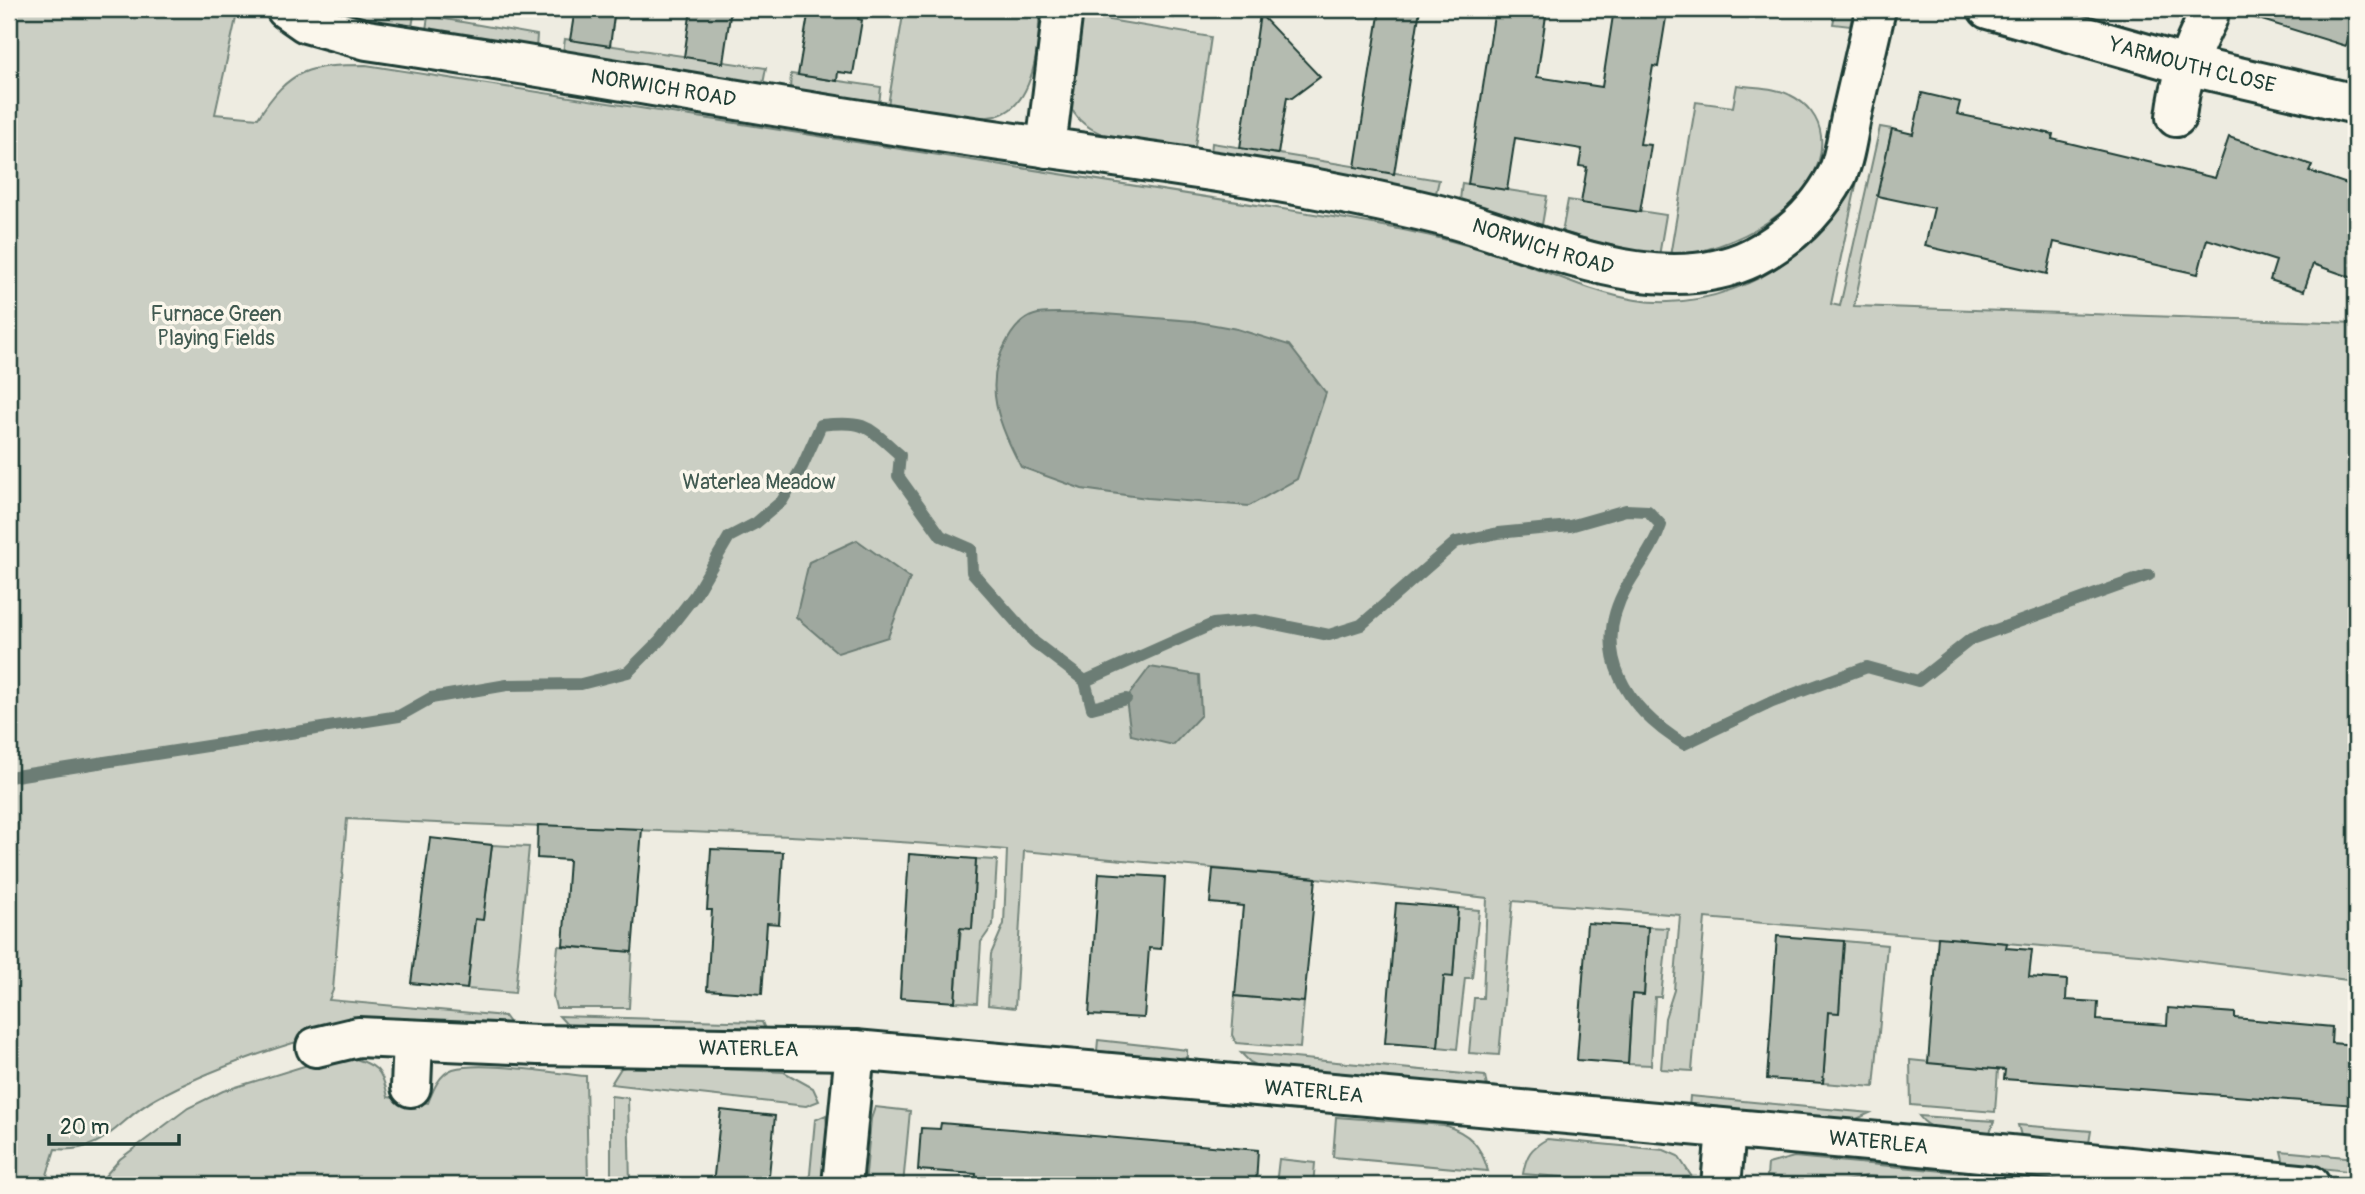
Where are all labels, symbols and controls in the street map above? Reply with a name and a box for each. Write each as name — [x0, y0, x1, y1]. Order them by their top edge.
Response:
street label: YARMOUTH CLOSE — [2105, 30, 2279, 99]
street label: NORWICH ROAD — [589, 62, 738, 113]
street label: NORWICH ROAD — [1469, 212, 1616, 280]
park label: Furnace Green Playing Fields — [150, 301, 282, 352]
park label: Waterlea Meadow — [682, 469, 836, 496]
street label: WATERLEA — [699, 1034, 799, 1063]
street label: WATERLEA — [1263, 1073, 1365, 1109]
scale bar — [49, 1103, 178, 1147]
text: 20 m — [60, 1114, 109, 1141]
street label: WATERLEA — [1828, 1124, 1929, 1160]

